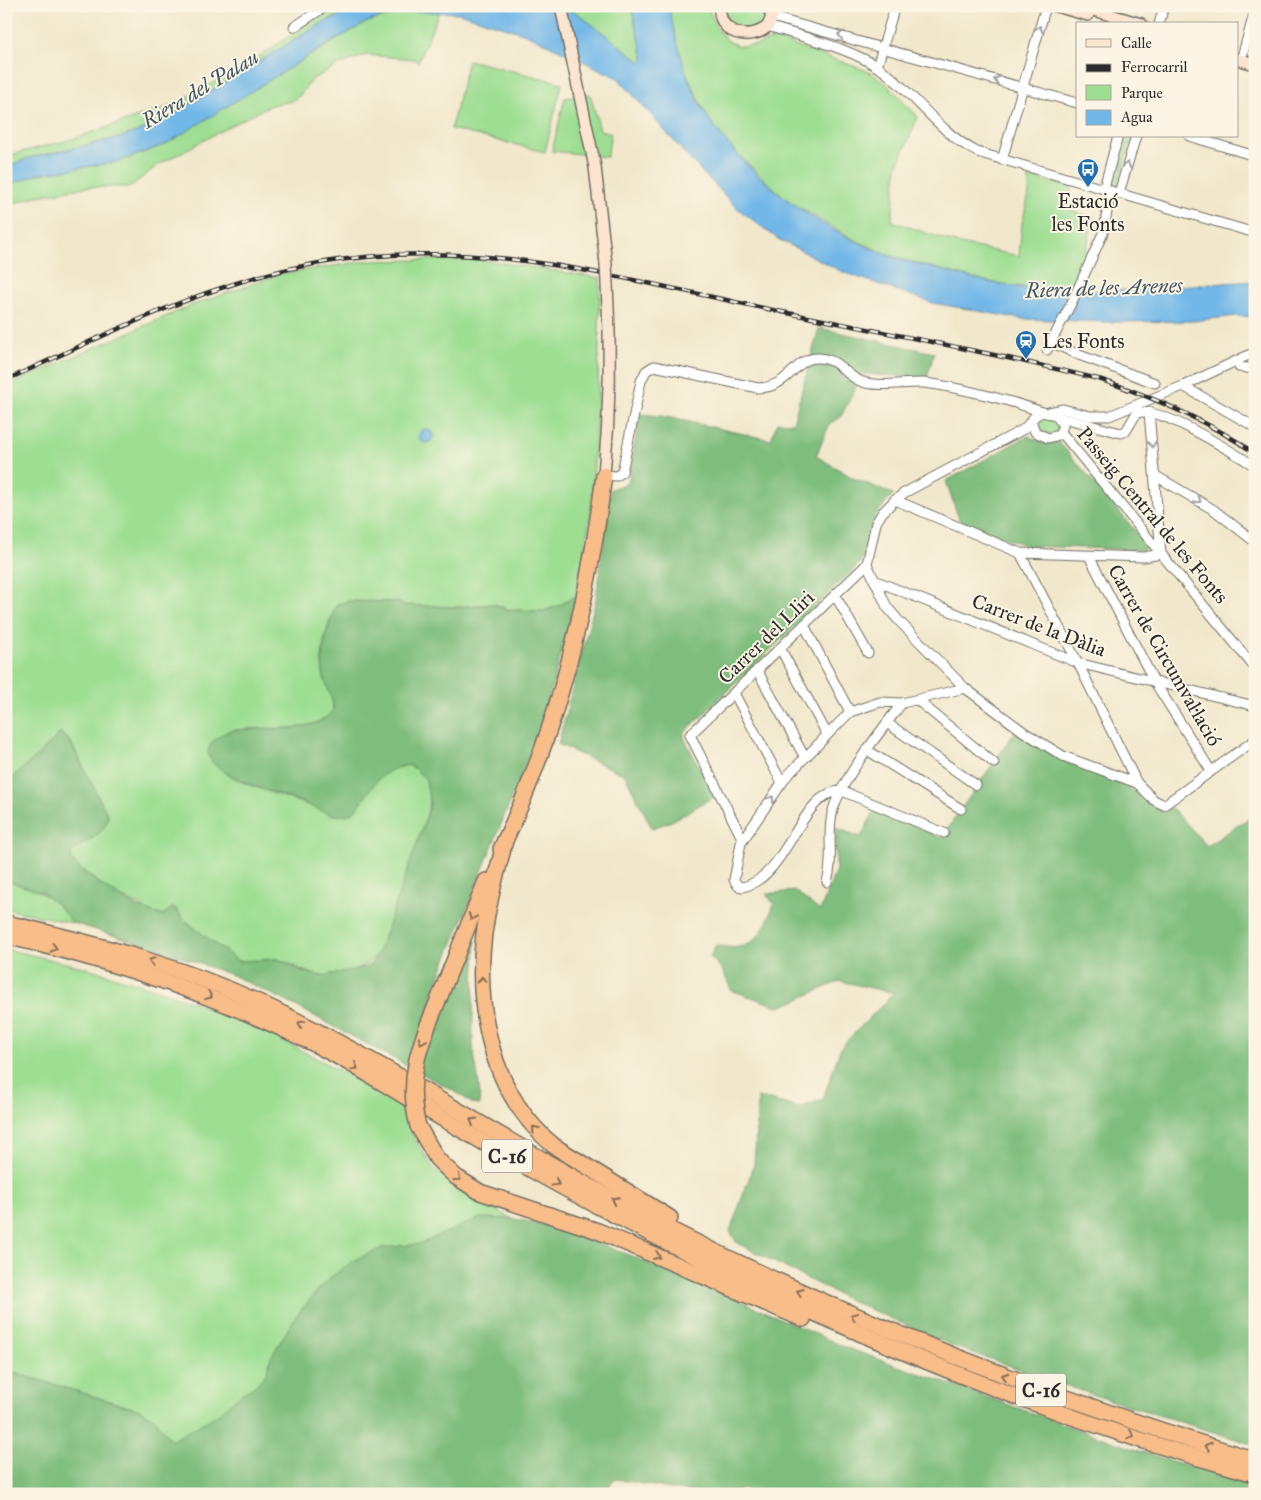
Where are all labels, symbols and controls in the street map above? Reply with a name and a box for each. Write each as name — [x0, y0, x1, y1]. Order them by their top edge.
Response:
legend — [1076, 22, 1238, 138]
one-way arrow — [1034, 25, 1044, 34]
one-way arrow — [836, 30, 845, 41]
text: Calle — [1121, 34, 1152, 52]
water label: Riera del Palau — [136, 44, 263, 135]
text: Ferrocarril — [1121, 58, 1189, 76]
one-way arrow — [993, 76, 1001, 86]
text: Parque — [1121, 84, 1163, 103]
text: Agua — [1120, 108, 1153, 126]
bus stop icon: Estació les Fonts — [1076, 157, 1100, 188]
one-way arrow — [1122, 161, 1132, 169]
place label: Estació les Fonts — [1051, 189, 1125, 236]
water label: Riera de les Arenes — [1024, 272, 1184, 304]
station icon: Les Fonts — [1014, 329, 1038, 360]
place label: Les Fonts — [1042, 329, 1125, 353]
street label: Passeig Central de les Fonts — [1071, 422, 1234, 609]
one-way arrow — [1147, 440, 1158, 448]
one-way arrow — [1193, 494, 1202, 504]
street label: Carrer de Circumval·lació — [1103, 560, 1227, 750]
street label: Carrer del Lliri — [713, 585, 819, 689]
street label: Carrer de la Dàlia — [969, 588, 1110, 662]
one-way arrow — [765, 796, 774, 805]
one-way arrow — [468, 912, 478, 921]
one-way arrow — [49, 942, 58, 953]
one-way arrow — [148, 957, 156, 967]
one-way arrow — [477, 976, 488, 984]
one-way arrow — [204, 991, 212, 1001]
one-way arrow — [298, 1020, 307, 1030]
one-way arrow — [418, 1036, 428, 1045]
one-way arrow — [349, 1061, 358, 1071]
one-way arrow — [470, 1117, 479, 1127]
one-way arrow — [532, 1126, 541, 1135]
road number: C-16 — [482, 1140, 532, 1172]
one-way arrow — [452, 1172, 462, 1181]
one-way arrow — [551, 1177, 560, 1187]
one-way arrow — [611, 1196, 620, 1206]
one-way arrow — [652, 1250, 661, 1261]
one-way arrow — [796, 1287, 805, 1298]
one-way arrow — [850, 1311, 859, 1322]
one-way arrow — [1001, 1372, 1009, 1382]
road number: C-16 — [1016, 1374, 1066, 1406]
one-way arrow — [1127, 1429, 1135, 1439]
one-way arrow — [1204, 1441, 1213, 1451]

